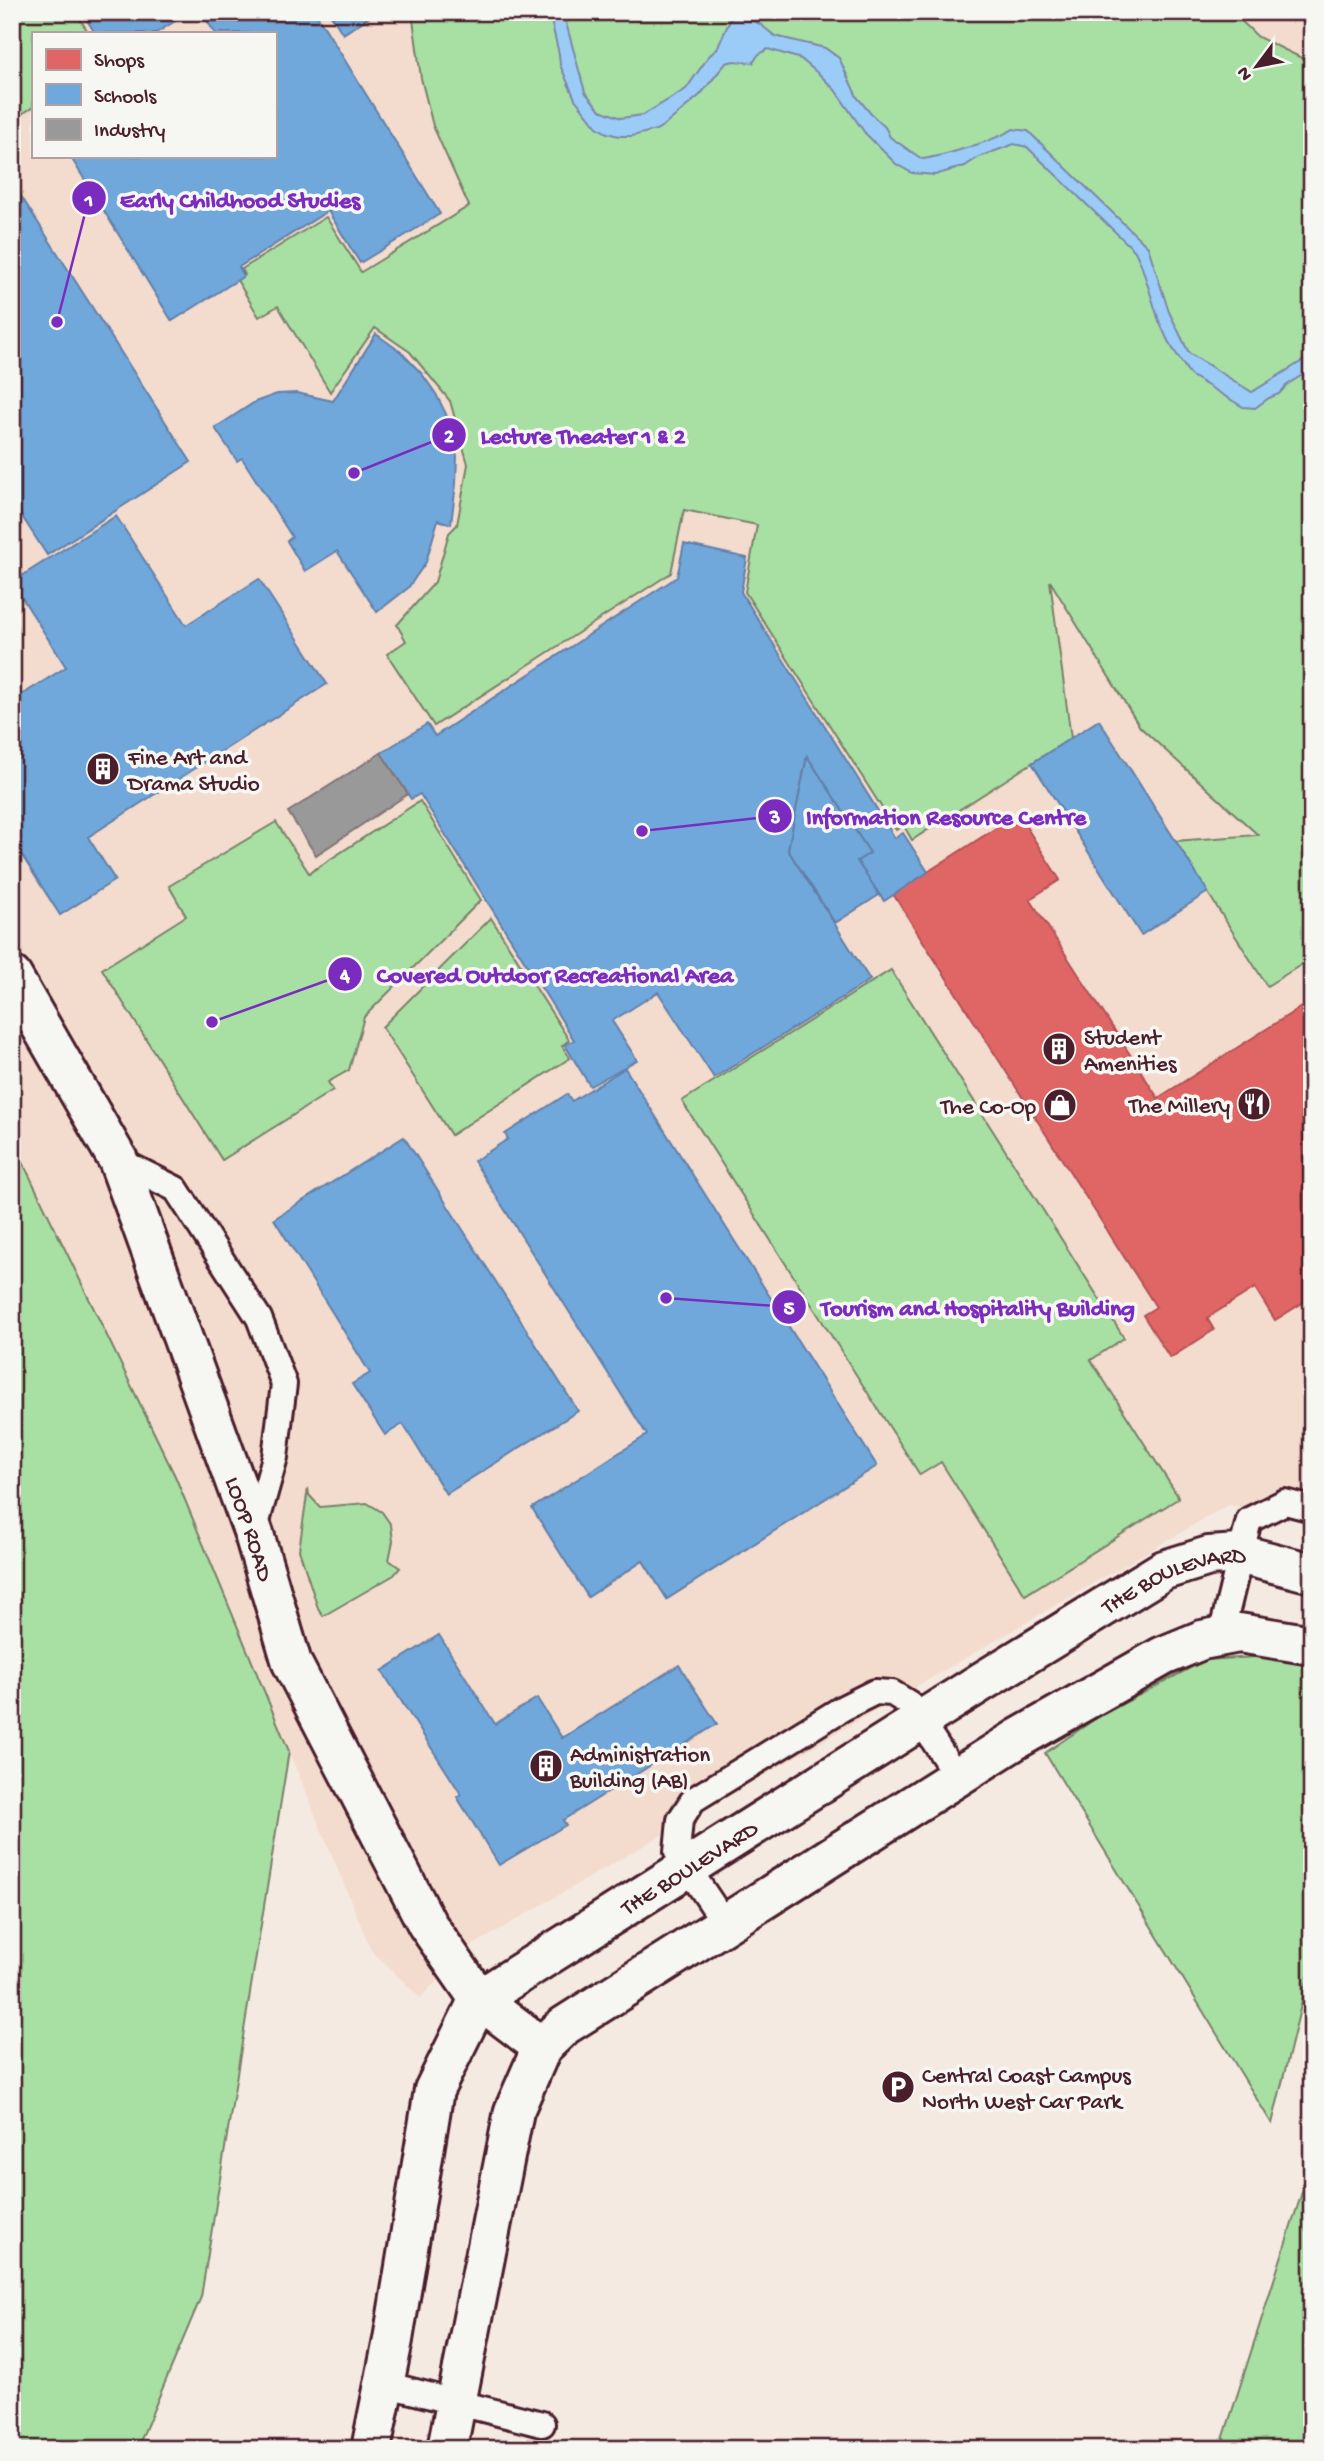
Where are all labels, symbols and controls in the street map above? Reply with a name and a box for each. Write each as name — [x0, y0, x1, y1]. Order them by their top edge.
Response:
legend — [32, 32, 276, 158]
north arrow — [1222, 32, 1292, 102]
text: Shops — [94, 50, 145, 75]
text: N — [1233, 62, 1259, 85]
text: Schools — [94, 86, 158, 111]
text: Industry — [94, 120, 165, 145]
callout: Early Childhood Studies — [71, 176, 374, 221]
text: Early Childhood Studies — [120, 188, 361, 217]
text: 1 — [84, 190, 93, 215]
callout: Lecture Theater 1 & 2 — [431, 412, 700, 457]
text: Lecture Theater 1 & 2 — [480, 424, 686, 453]
text: 2 — [444, 426, 455, 451]
place label: Fine Art and Drama Studio — [126, 746, 260, 799]
building icon: Fine Art and Drama Studio — [84, 750, 122, 788]
callout: Information Resource Centre — [757, 793, 1100, 838]
text: Information Resource Centre — [806, 805, 1088, 834]
text: 3 — [769, 807, 781, 832]
callout: Covered Outdoor Recreational Area — [328, 952, 747, 997]
text: Covered Outdoor Recreational Area — [377, 963, 735, 992]
text: 4 — [339, 965, 351, 990]
place label: Student Amenities — [1084, 1026, 1177, 1079]
building icon: Student Amenities — [1040, 1030, 1078, 1068]
restaurant icon: The Millery — [1235, 1085, 1273, 1123]
shop icon: The Co-Op — [1041, 1086, 1079, 1124]
place label: The Millery — [1127, 1094, 1230, 1121]
place label: The Co-Op — [939, 1095, 1036, 1122]
callout: Tourism and Hospitality Building — [772, 1284, 1149, 1329]
text: Tourism and Hospitality Building — [819, 1296, 1135, 1325]
text: 5 — [783, 1298, 795, 1323]
street label: LOOP ROAD — [217, 1474, 277, 1586]
street label: THE BOULEVARD — [1096, 1542, 1250, 1623]
place label: Administration Building (AB) — [569, 1743, 710, 1796]
building icon: Administration Building (AB) — [527, 1747, 565, 1785]
street label: THE BOULEVARD — [615, 1816, 765, 1924]
place label: Central Coast Campus North West Car Park — [922, 2064, 1131, 2117]
parking icon: Central Coast Campus North West Car Park — [879, 2068, 917, 2106]

